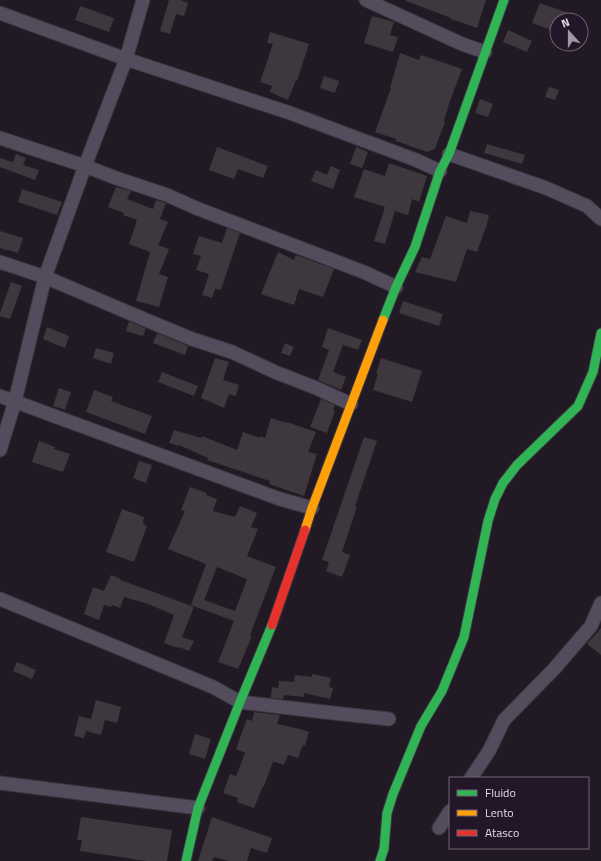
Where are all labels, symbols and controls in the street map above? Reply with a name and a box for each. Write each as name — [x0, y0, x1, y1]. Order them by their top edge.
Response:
north arrow — [549, 12, 589, 52]
text: N — [559, 14, 572, 31]
legend — [449, 777, 589, 849]
text: Fluido — [485, 783, 516, 802]
text: Lento — [485, 803, 514, 822]
text: Atasco — [485, 823, 519, 842]

